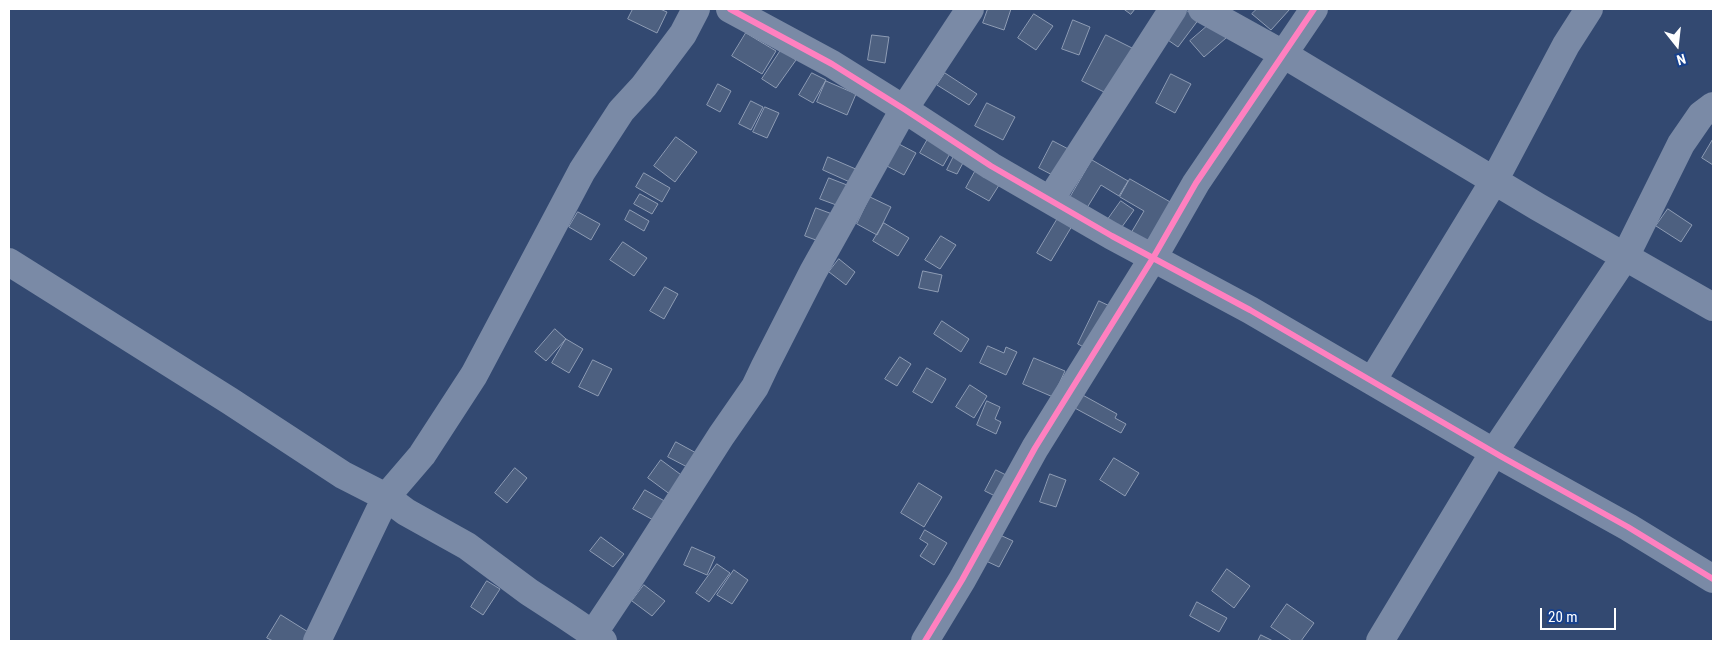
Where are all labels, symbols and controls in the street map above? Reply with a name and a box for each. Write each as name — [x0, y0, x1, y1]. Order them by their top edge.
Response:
north arrow — [1652, 20, 1702, 70]
text: N — [1675, 51, 1687, 68]
scale bar — [1542, 598, 1618, 630]
text: 20 m — [1548, 608, 1578, 626]

